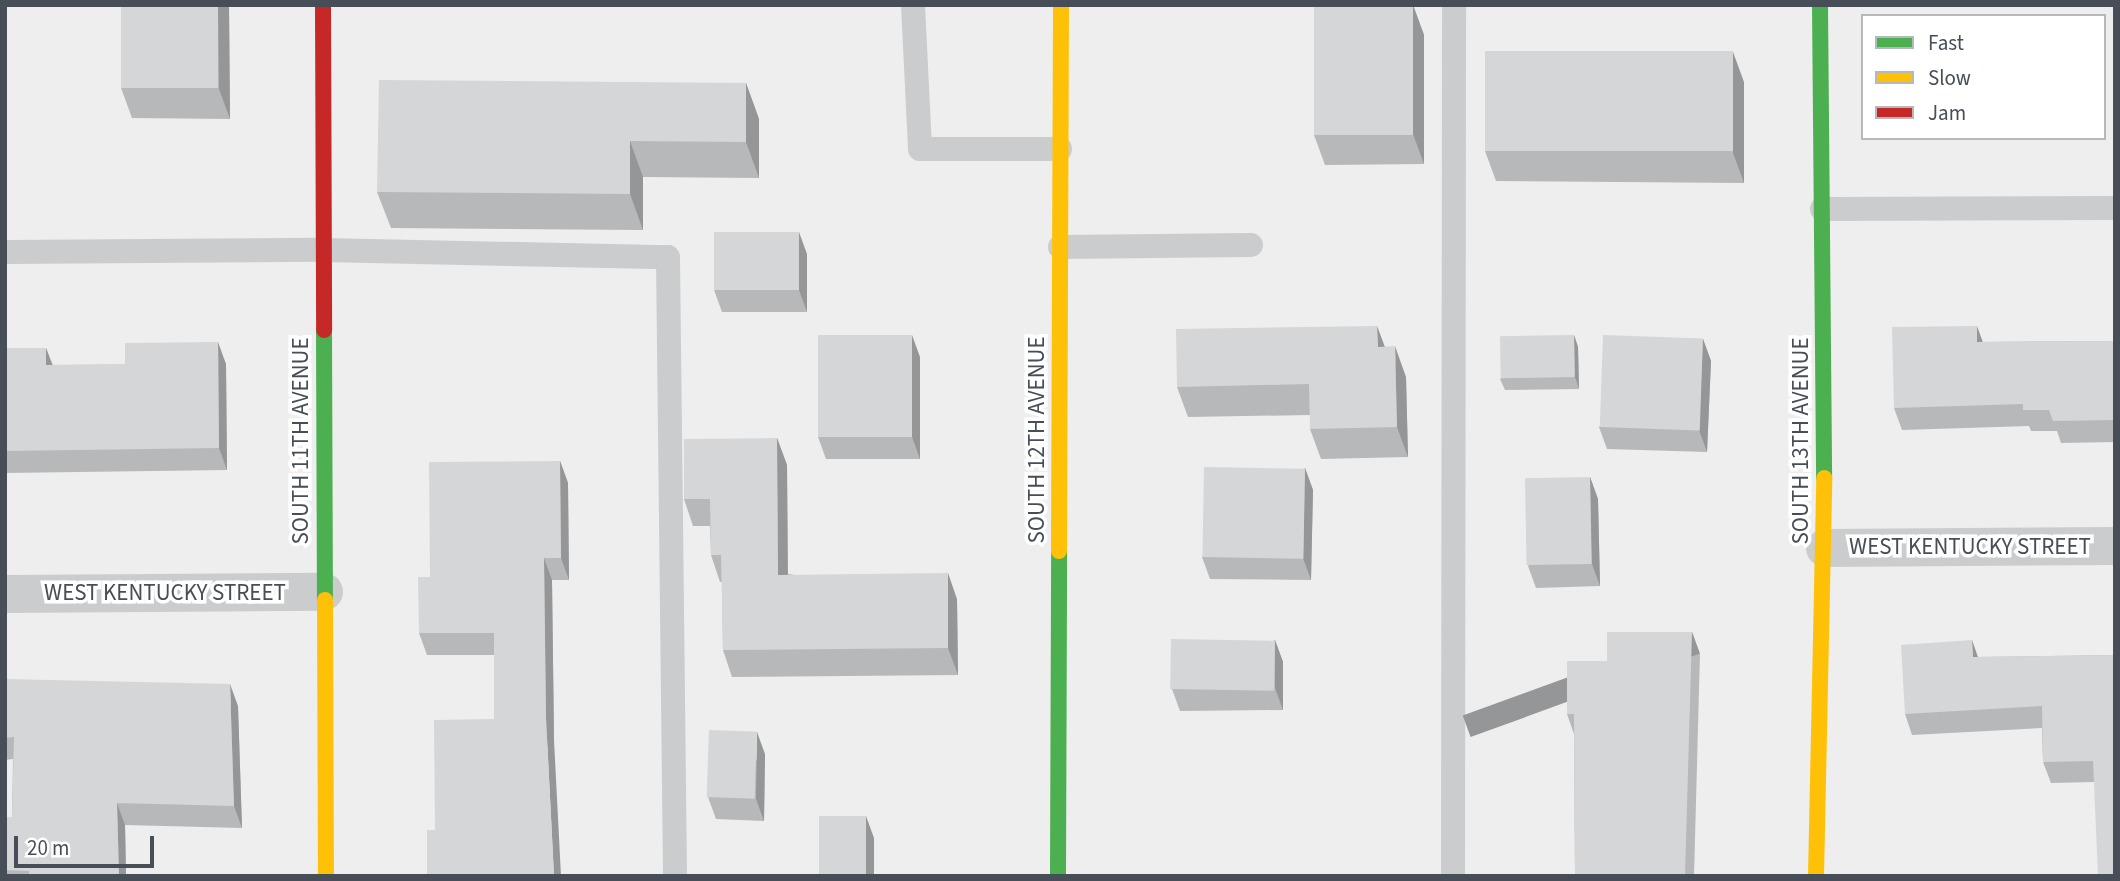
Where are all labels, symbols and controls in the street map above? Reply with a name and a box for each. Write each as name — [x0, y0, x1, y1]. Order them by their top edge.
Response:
legend — [1861, 14, 2106, 140]
text: Fast — [1928, 28, 1964, 58]
text: Slow — [1928, 63, 1971, 93]
text: Jam — [1928, 98, 1966, 128]
street label: SOUTH 12TH AVENUE — [1023, 336, 1051, 544]
street label: SOUTH 11TH AVENUE — [287, 337, 315, 545]
street label: SOUTH 13TH AVENUE — [1787, 337, 1815, 545]
street label: WEST KENTUCKY STREET — [1849, 533, 2091, 561]
street label: WEST KENTUCKY STREET — [44, 579, 286, 607]
scale bar — [18, 822, 158, 866]
text: 20 m — [27, 833, 69, 863]

